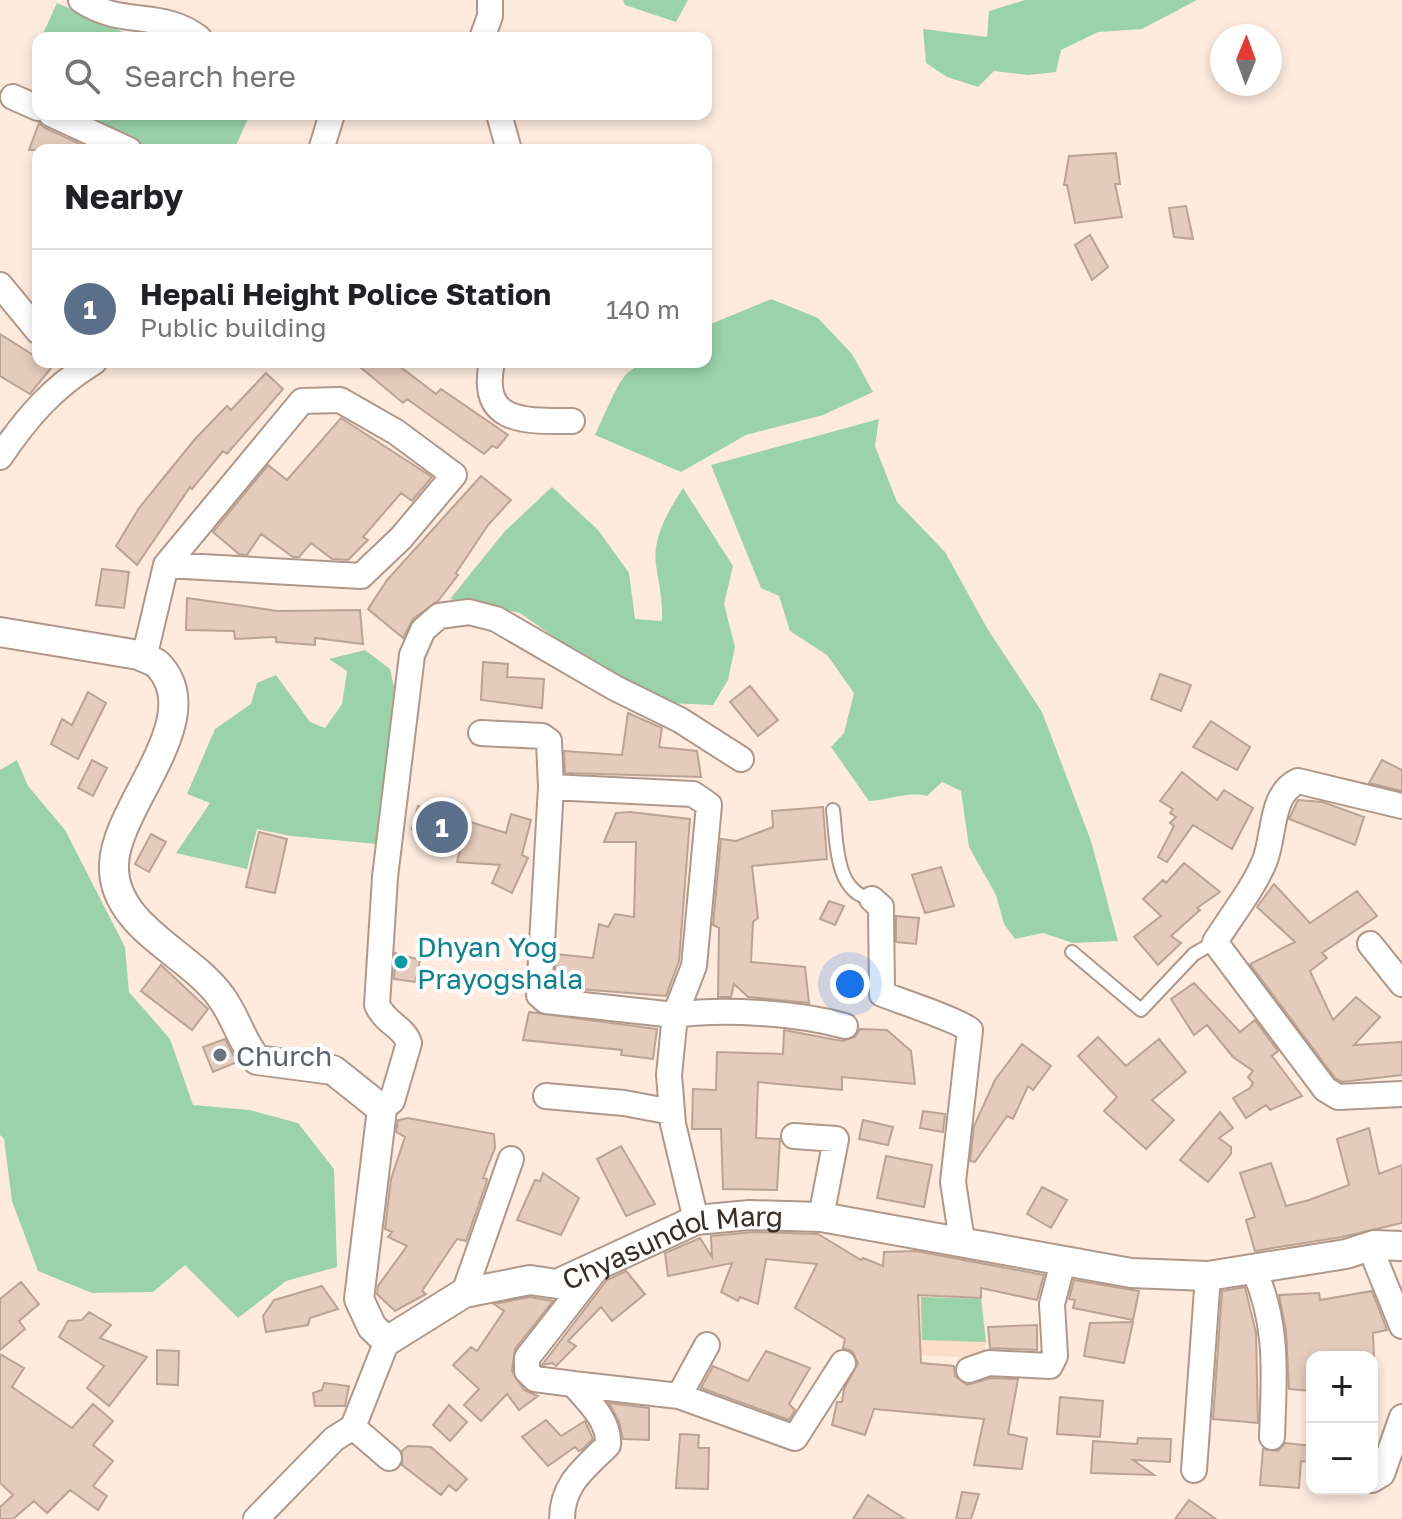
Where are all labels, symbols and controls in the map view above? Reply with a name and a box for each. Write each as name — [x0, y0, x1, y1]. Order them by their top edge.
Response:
north arrow — [1210, 24, 1282, 96]
search box — [32, 32, 712, 120]
icon: search — [60, 54, 104, 98]
text: Search here — [124, 58, 296, 94]
text: Nearby — [64, 176, 184, 216]
text: Hepali Height Police Station — [140, 276, 551, 312]
text: 1 — [83, 294, 97, 325]
text: 140 m — [606, 294, 680, 325]
text: Public building — [140, 312, 326, 343]
pin: 1 — [416, 797, 468, 857]
place label: Dhyan Yog Prayogshala — [417, 930, 583, 995]
marker: Dhyan Yog Prayogshala — [392, 953, 410, 971]
your location — [830, 964, 870, 1004]
place label: Church — [236, 1039, 332, 1072]
marker: Church — [211, 1046, 229, 1064]
street label: Chyasundol Marg — [557, 1198, 784, 1296]
map controls — [1306, 1351, 1378, 1495]
button: + — [1306, 1351, 1378, 1423]
button: − — [1306, 1423, 1378, 1495]

